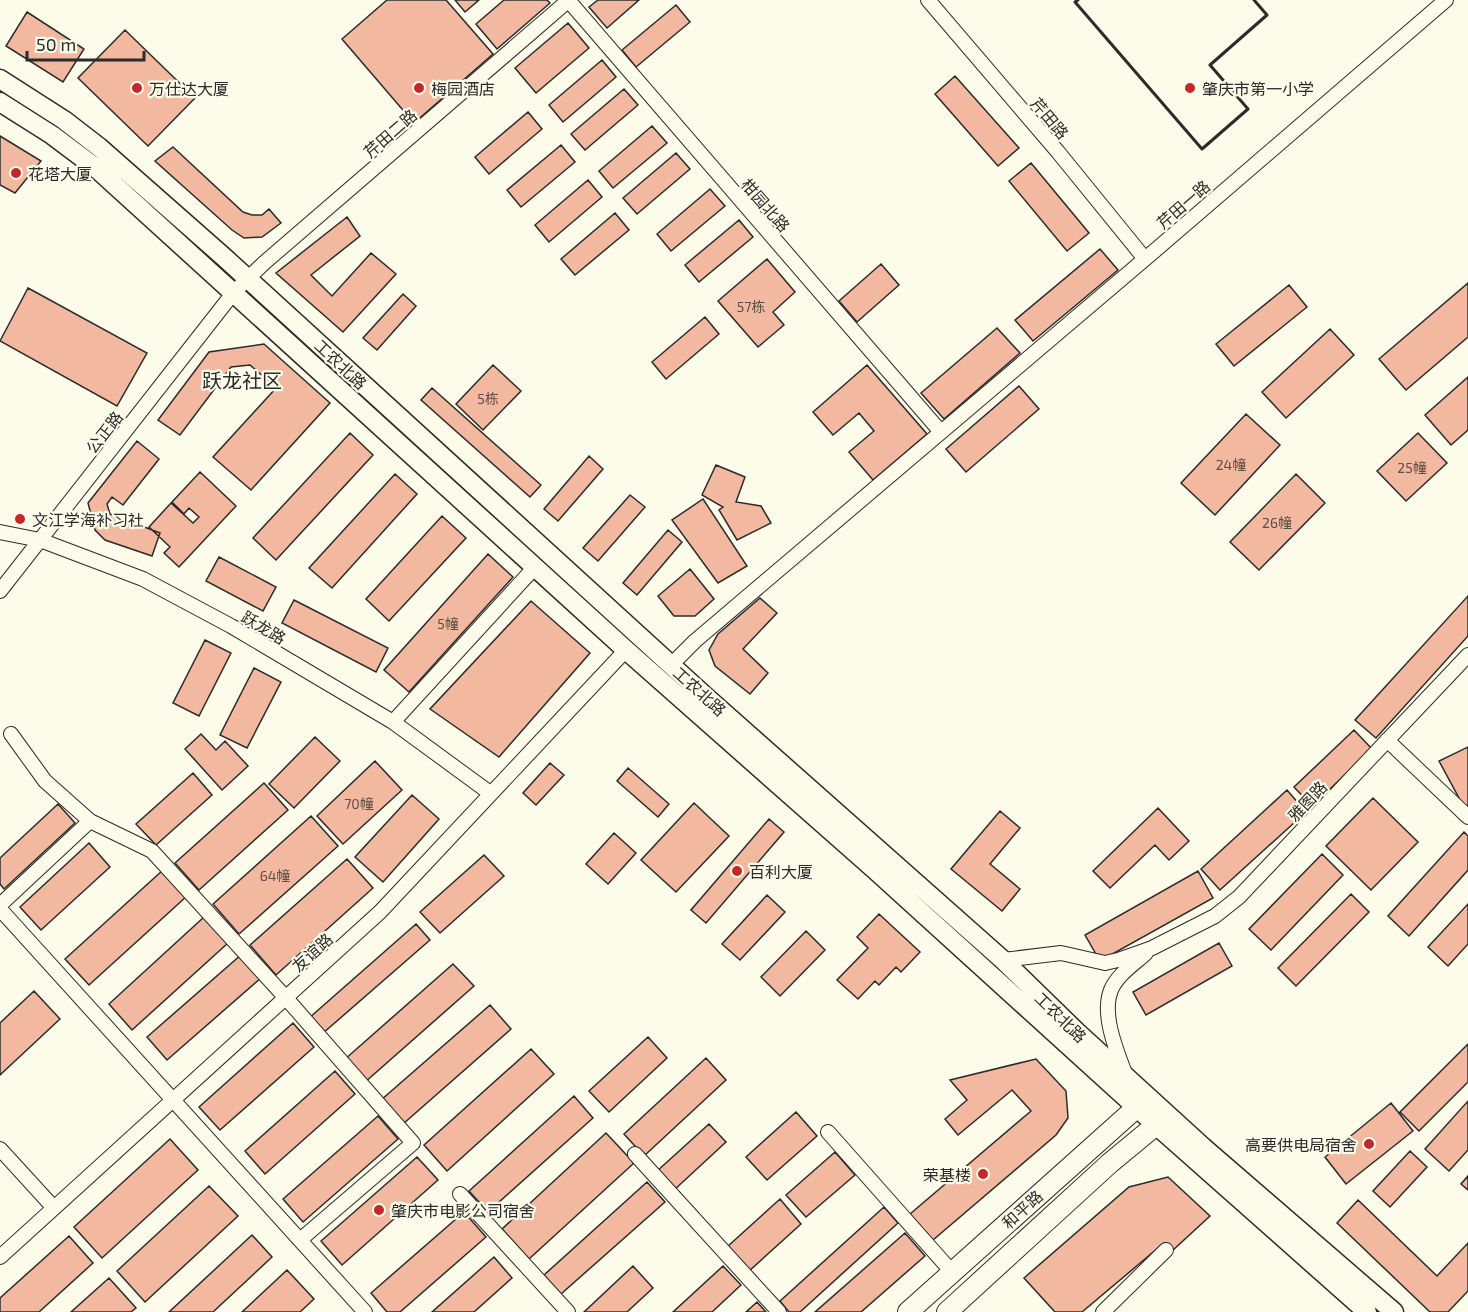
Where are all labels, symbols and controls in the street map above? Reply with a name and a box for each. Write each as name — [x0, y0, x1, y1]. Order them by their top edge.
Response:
scale bar — [27, 24, 144, 62]
text: 50 m — [36, 33, 76, 55]
place label: 万仕达大厦 — [149, 79, 229, 98]
place label: 梅园酒店 — [431, 79, 495, 98]
place label: 肇庆市第一小学 — [1202, 79, 1314, 98]
marker: 万仕达大厦 — [130, 81, 144, 95]
marker: 梅园酒店 — [412, 81, 426, 95]
marker: 肇庆市第一小学 — [1183, 81, 1197, 95]
street label: 芹田路 — [1027, 94, 1073, 142]
street label: 芹田二路 — [360, 105, 420, 161]
place label: 花塔大厦 — [28, 164, 92, 183]
marker: 花塔大厦 — [9, 166, 23, 180]
street label: 柑园北路 — [738, 175, 794, 235]
street label: 芹田一路 — [1153, 176, 1213, 232]
house number: 57栋 — [737, 298, 765, 315]
street label: 工农北路 — [311, 335, 371, 393]
district label: 跃龙社区 — [202, 368, 282, 392]
house number: 5栋 — [477, 390, 499, 407]
street label: 公正路 — [82, 407, 126, 457]
house number: 24幢 — [1216, 456, 1246, 473]
house number: 25幢 — [1397, 459, 1427, 476]
place label: 文江学海补习社 — [32, 510, 144, 529]
marker: 文江学海补习社 — [13, 512, 27, 526]
house number: 26幢 — [1262, 514, 1292, 531]
street label: 跃龙路 — [239, 606, 289, 648]
house number: 5幢 — [437, 615, 459, 632]
street label: 工农北路 — [670, 663, 730, 719]
street label: 雅图路 — [1284, 777, 1330, 825]
house number: 70幢 — [344, 795, 374, 812]
place label: 百利大厦 — [749, 862, 813, 881]
marker: 百利大厦 — [730, 864, 744, 878]
house number: 64幢 — [260, 867, 290, 884]
street label: 友谊路 — [288, 929, 336, 975]
street label: 工农北路 — [1031, 988, 1091, 1046]
place label: 高要供电局宿舍 — [1245, 1135, 1357, 1154]
marker: 高要供电局宿舍 — [1362, 1137, 1376, 1151]
place label: 荣基楼 — [923, 1165, 971, 1184]
marker: 荣基楼 — [976, 1167, 990, 1181]
street label: 和平路 — [998, 1186, 1046, 1232]
place label: 肇庆市电影公司宿舍 — [391, 1201, 535, 1220]
marker: 肇庆市电影公司宿舍 — [372, 1203, 386, 1217]

